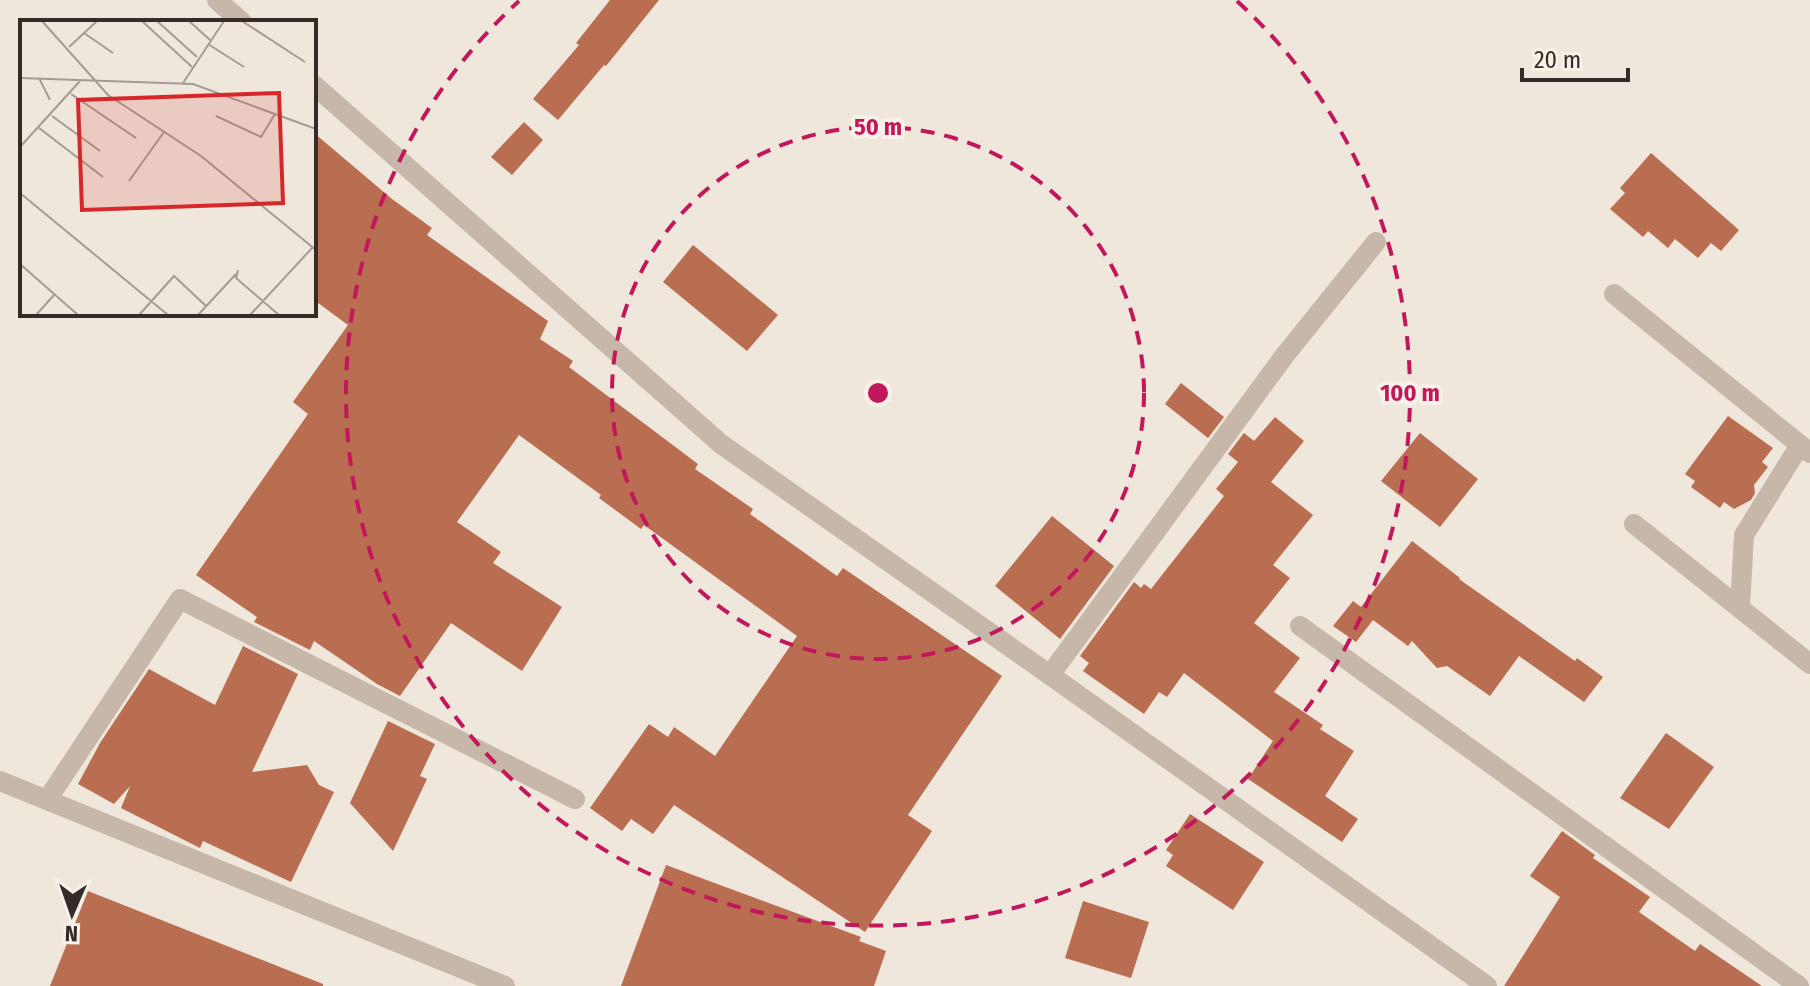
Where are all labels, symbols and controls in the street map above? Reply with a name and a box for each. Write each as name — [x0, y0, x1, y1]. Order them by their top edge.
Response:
inset map — [20, 20, 316, 316]
scale bar — [1522, 32, 1628, 82]
text: 20 m — [1534, 46, 1581, 74]
text: 50 m — [854, 113, 902, 141]
centre of rings — [864, 379, 892, 407]
text: 100 m — [1380, 379, 1440, 407]
north arrow — [32, 874, 112, 954]
text: N — [64, 920, 78, 947]

